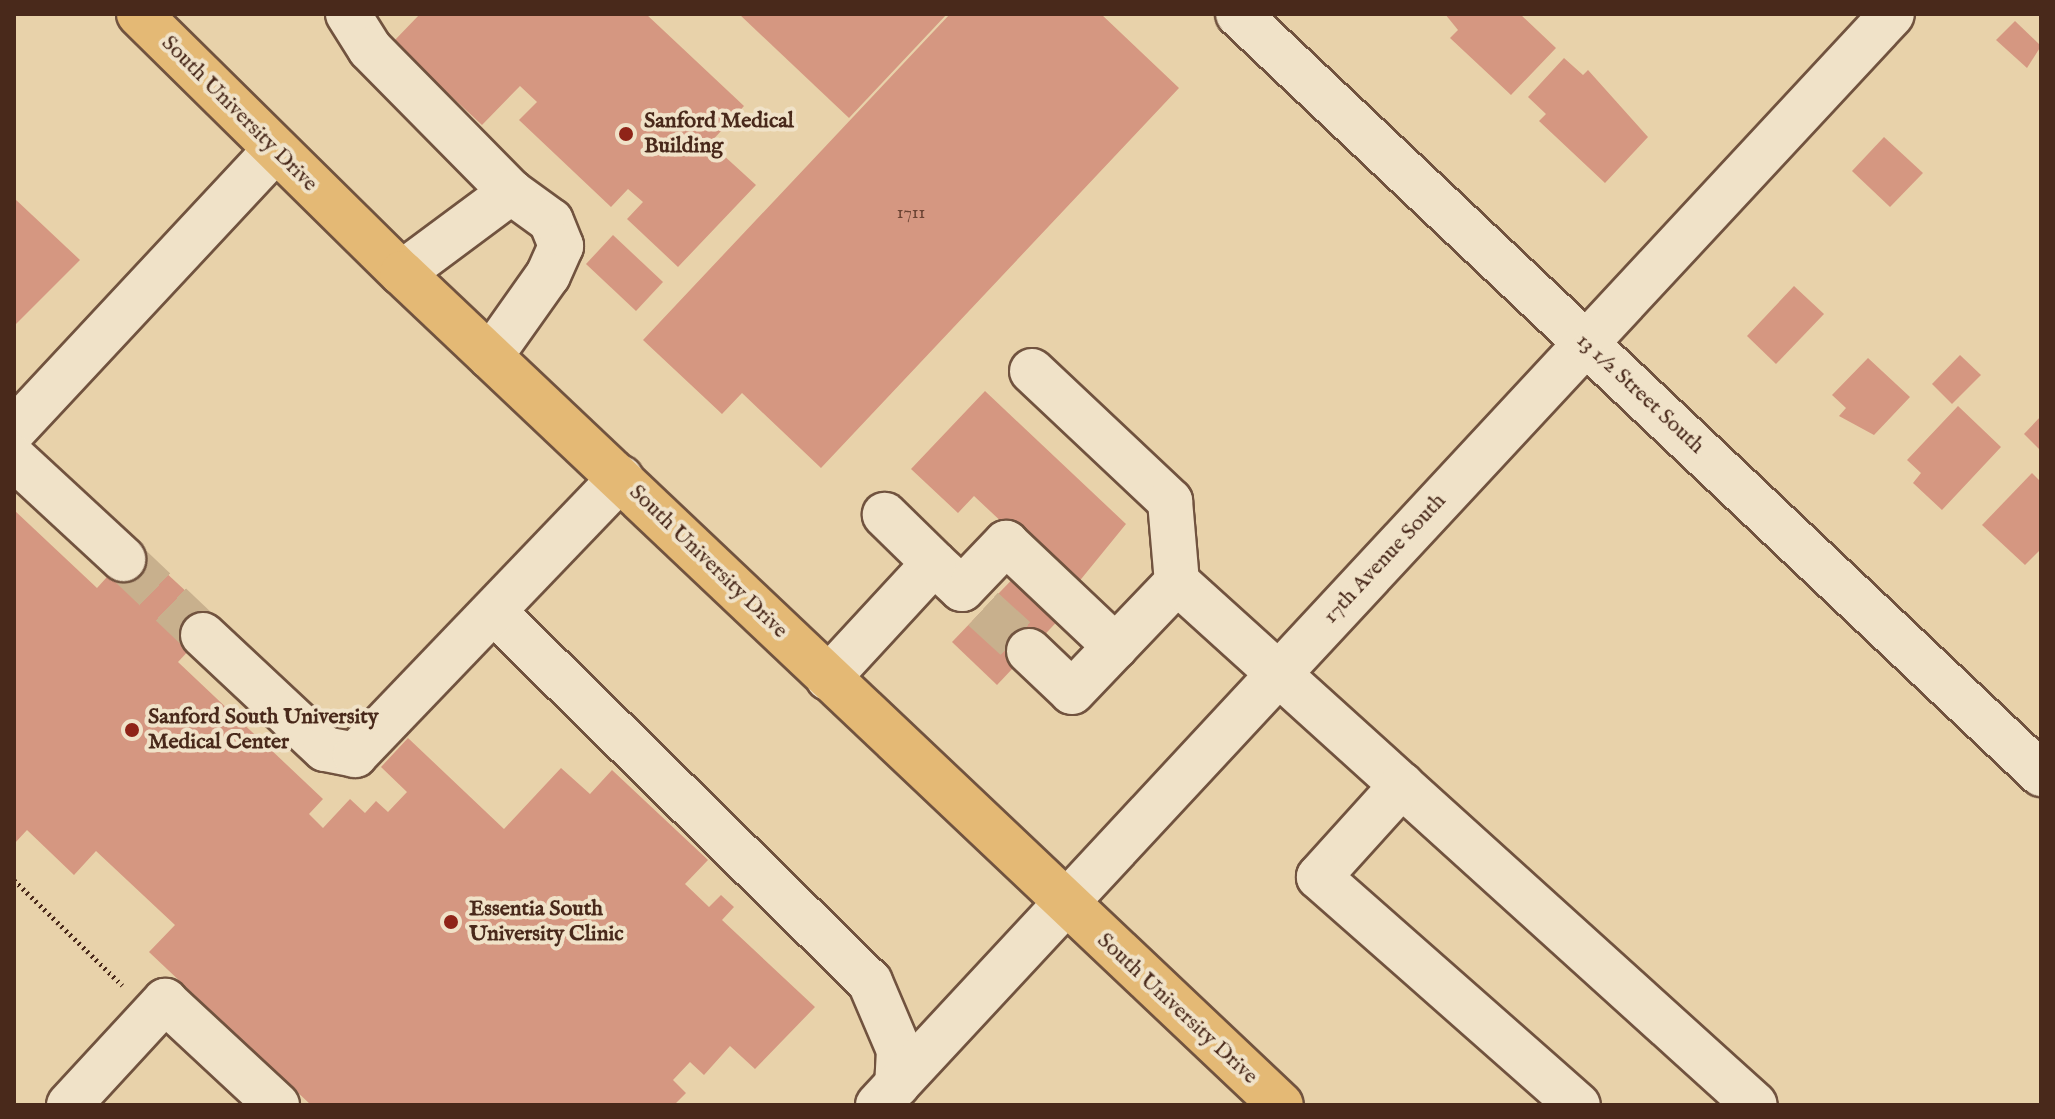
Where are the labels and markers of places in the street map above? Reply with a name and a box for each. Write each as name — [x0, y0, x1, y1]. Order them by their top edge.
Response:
place label: Sanford Medical Building — [644, 108, 794, 160]
marker: Sanford Medical Building — [615, 123, 637, 145]
place label: Sanford South University Medical Center — [148, 704, 379, 756]
marker: Sanford South University Medical Center — [123, 721, 141, 739]
place label: Essentia South University Clinic — [469, 896, 624, 948]
marker: Essentia South University Clinic — [440, 911, 462, 933]

